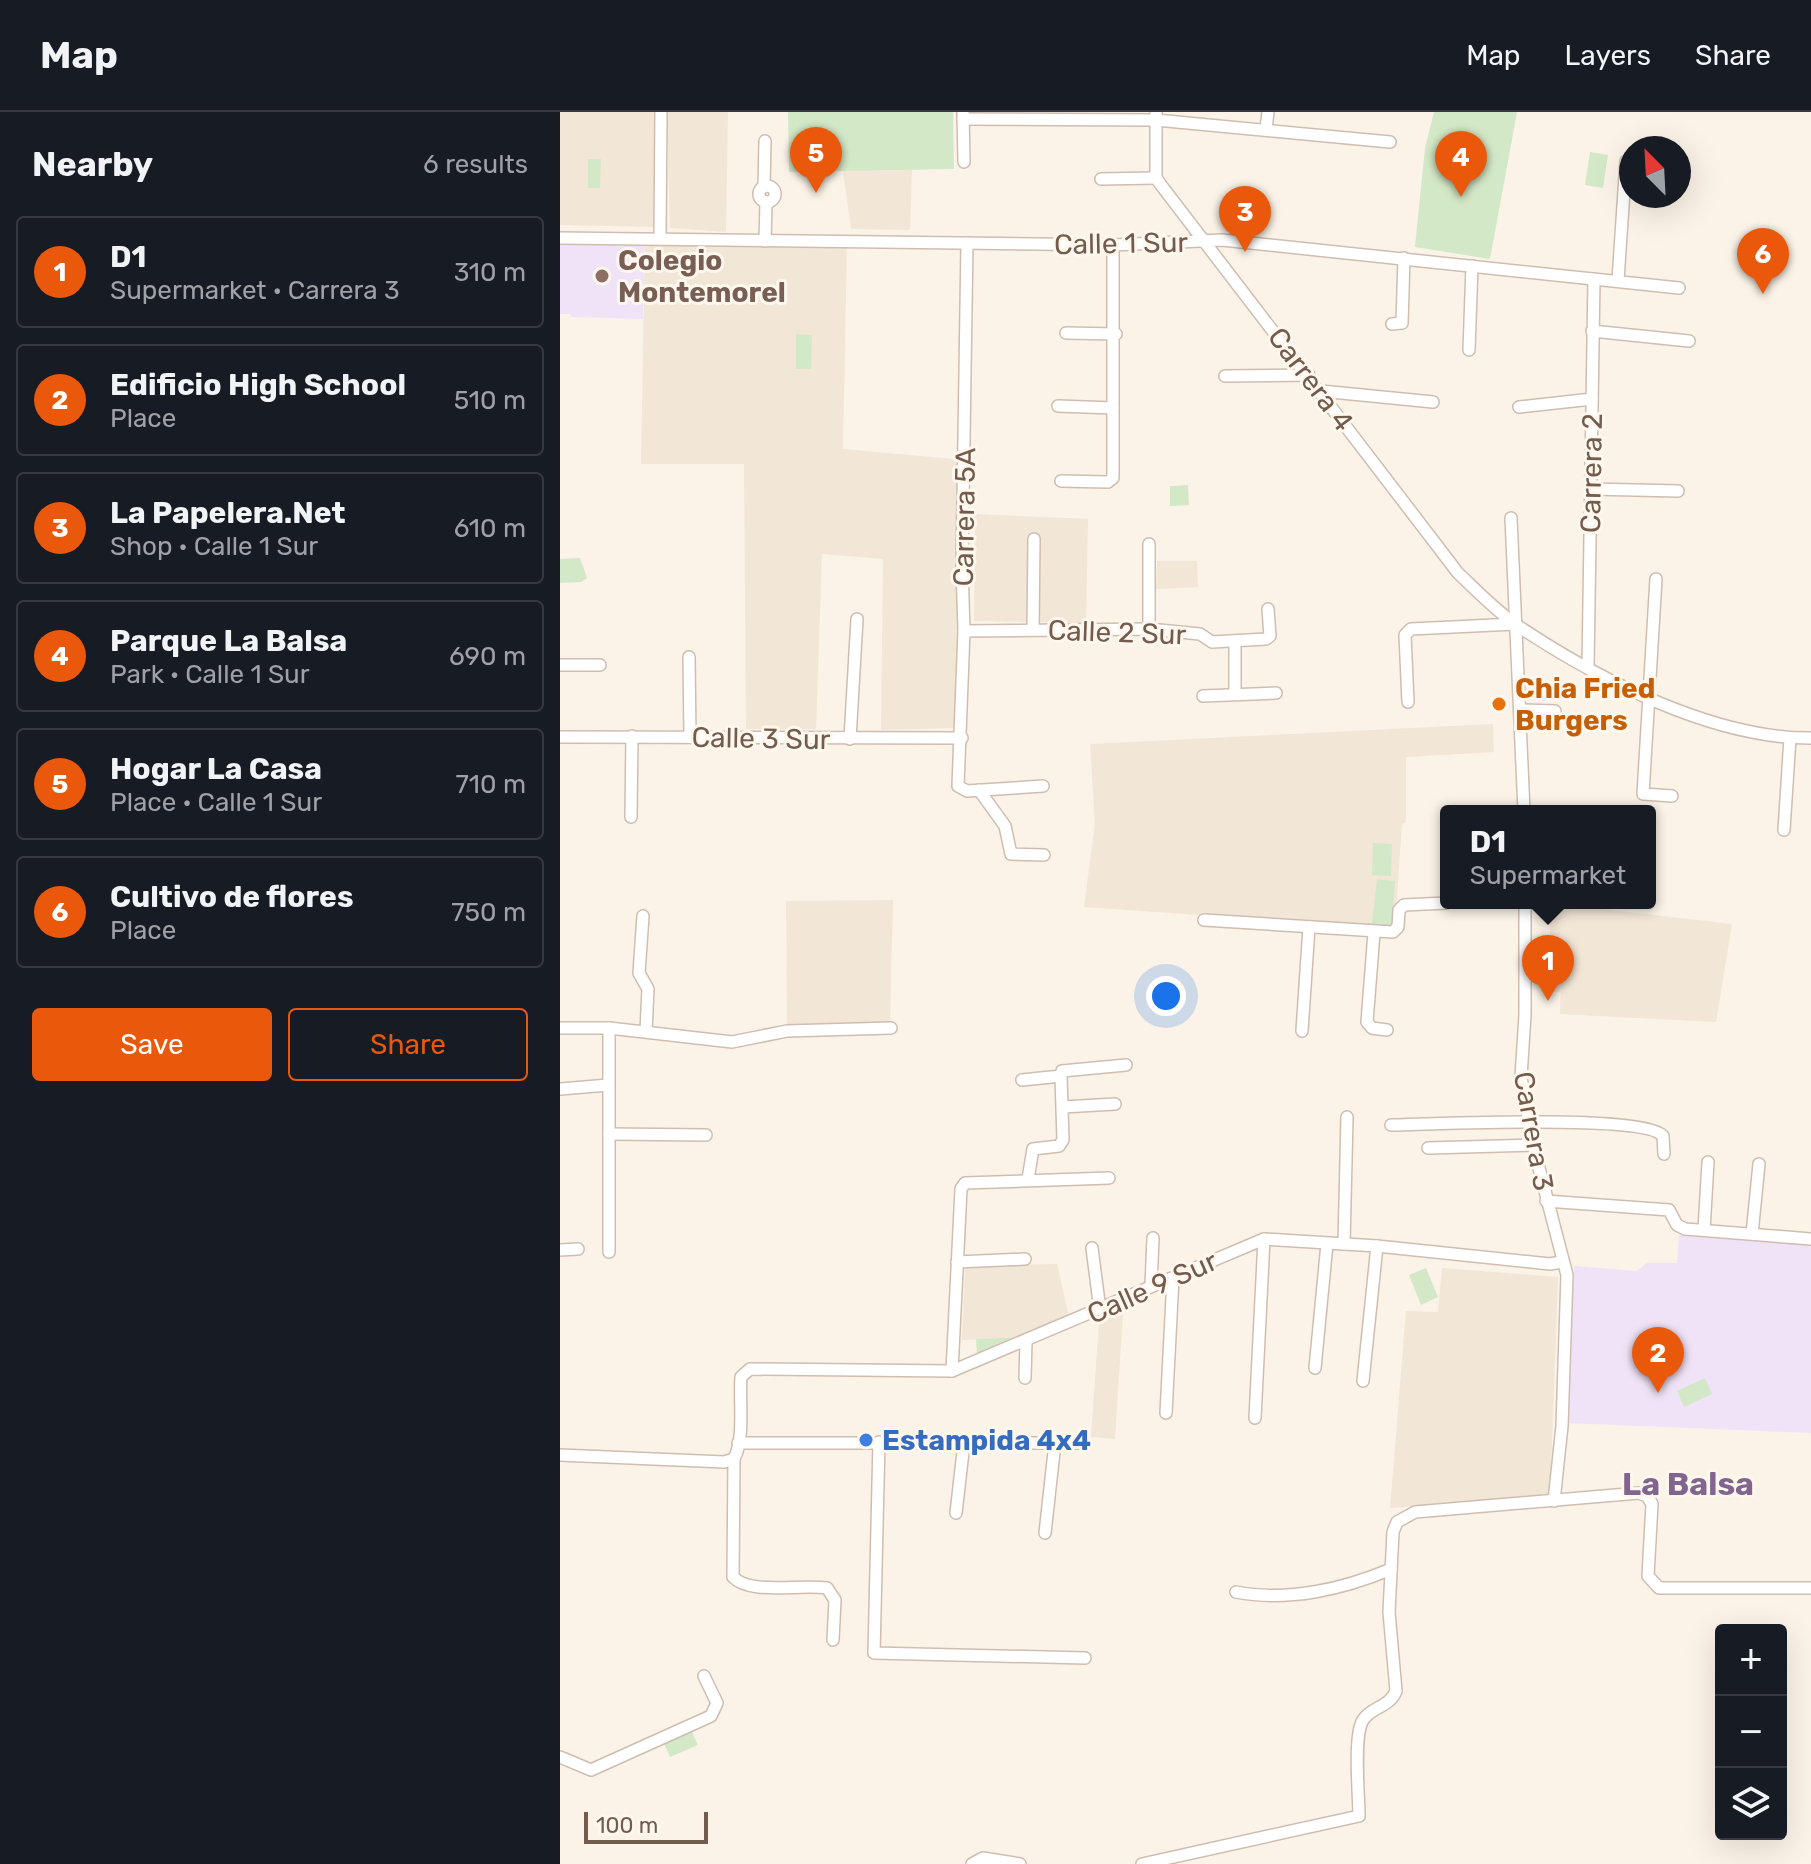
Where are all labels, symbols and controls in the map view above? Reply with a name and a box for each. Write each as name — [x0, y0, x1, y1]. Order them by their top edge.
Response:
text: Map — [40, 32, 118, 78]
text: Map — [1466, 39, 1521, 72]
text: Layers — [1565, 39, 1651, 72]
text: Share — [1695, 39, 1771, 72]
pin: 5 — [790, 127, 842, 193]
pin: 4 — [1435, 131, 1487, 197]
north arrow — [1619, 136, 1691, 208]
text: Nearby — [32, 144, 153, 185]
text: 6 results — [423, 149, 528, 180]
pin: 3 — [1219, 186, 1271, 252]
street label: Calle 1 Sur — [1054, 226, 1189, 261]
pin: 6 — [1737, 228, 1789, 294]
text: D1 — [110, 239, 146, 275]
place label: Colegio Montemorel — [618, 244, 786, 309]
text: 1 — [54, 257, 66, 288]
text: 310 m — [454, 257, 526, 288]
marker: Colegio Montemorel — [593, 267, 611, 285]
text: Supermarket · Carrera 3 — [110, 275, 400, 306]
street label: Carrera 4 — [1261, 321, 1360, 438]
text: Edificio High School — [110, 367, 406, 403]
text: 2 — [52, 385, 68, 416]
text: 510 m — [454, 385, 526, 416]
text: Place — [110, 403, 176, 434]
street label: Carrera 2 — [1574, 413, 1609, 533]
street label: Carrera 5A — [947, 447, 982, 587]
text: La Papelera.Net — [110, 495, 346, 531]
text: 3 — [51, 513, 69, 544]
text: 610 m — [454, 513, 526, 544]
text: Shop · Calle 1 Sur — [110, 531, 318, 562]
street label: Calle 2 Sur — [1047, 614, 1187, 651]
text: Parque La Balsa — [110, 623, 347, 659]
text: 4 — [51, 641, 69, 672]
text: 690 m — [449, 641, 526, 672]
text: Park · Calle 1 Sur — [110, 659, 310, 690]
place label: Chia Fried Burgers — [1515, 672, 1655, 737]
marker: Chia Fried Burgers — [1490, 695, 1508, 713]
street label: Calle 3 Sur — [691, 721, 831, 756]
text: Hogar La Casa — [110, 751, 322, 787]
text: 5 — [52, 769, 68, 800]
text: 710 m — [456, 769, 526, 800]
text: Place · Calle 1 Sur — [110, 787, 322, 818]
popup — [1440, 805, 1656, 909]
text: D1 — [1470, 824, 1506, 860]
text: Supermarket — [1470, 860, 1626, 891]
text: Cultivo de flores — [110, 879, 353, 915]
text: 6 — [52, 897, 68, 928]
text: 750 m — [451, 897, 526, 928]
text: Place — [110, 915, 176, 946]
pin: 1 — [1522, 935, 1574, 1001]
your location — [1146, 976, 1186, 1016]
button: Save — [32, 1008, 272, 1081]
button: Share — [288, 1008, 528, 1081]
street label: Carrera 3 — [1507, 1069, 1560, 1193]
street label: Calle 9 Sur — [1082, 1244, 1223, 1331]
pin: 2 — [1632, 1327, 1684, 1393]
place label: Estampida 4x4 — [882, 1424, 1091, 1457]
marker: Estampida 4x4 — [857, 1431, 875, 1449]
district label: La Balsa — [1622, 1465, 1754, 1503]
map controls — [1715, 1624, 1787, 1840]
button: + — [1715, 1624, 1787, 1696]
button: − — [1715, 1696, 1787, 1768]
button: layers — [1715, 1768, 1787, 1840]
scale bar — [584, 1808, 708, 1844]
text: 100 m — [596, 1812, 658, 1839]

